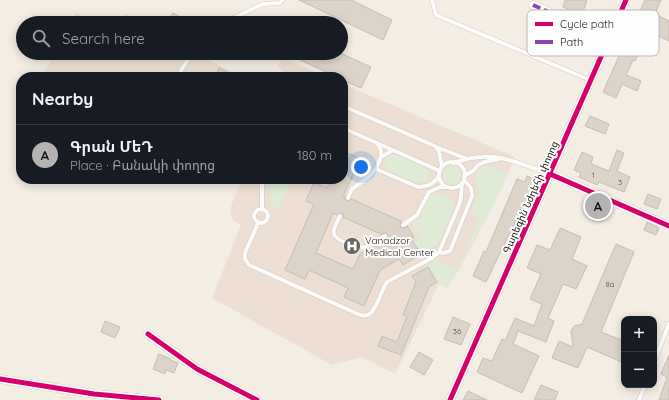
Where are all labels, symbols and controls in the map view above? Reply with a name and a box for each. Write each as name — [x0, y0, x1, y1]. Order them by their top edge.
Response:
legend — [527, 10, 659, 56]
search box — [16, 16, 348, 60]
text: Cycle path — [560, 17, 614, 31]
icon: search — [30, 27, 52, 49]
text: Search here — [62, 29, 145, 48]
text: Path — [560, 35, 583, 49]
text: Nearby — [32, 88, 93, 109]
text: Գրան ՄեԴ — [70, 137, 153, 156]
street label: Գարեգին Նժդեհի փողոց — [500, 139, 561, 256]
text: A — [41, 147, 49, 163]
text: 180 m — [297, 147, 332, 163]
text: Place · Բանակի փողոց — [70, 157, 215, 173]
your location — [351, 157, 371, 177]
house number: 1 — [592, 170, 595, 180]
house number: 3 — [618, 177, 622, 187]
pin: A — [585, 191, 611, 221]
place label: Vanadzor Medical Center — [365, 234, 434, 259]
hospital icon: Vanadzor Medical Center — [342, 236, 362, 256]
house number: 8a — [605, 279, 615, 289]
map controls — [621, 316, 657, 388]
button: + — [621, 316, 657, 352]
house number: 36 — [453, 326, 462, 336]
button: − — [621, 352, 657, 388]

